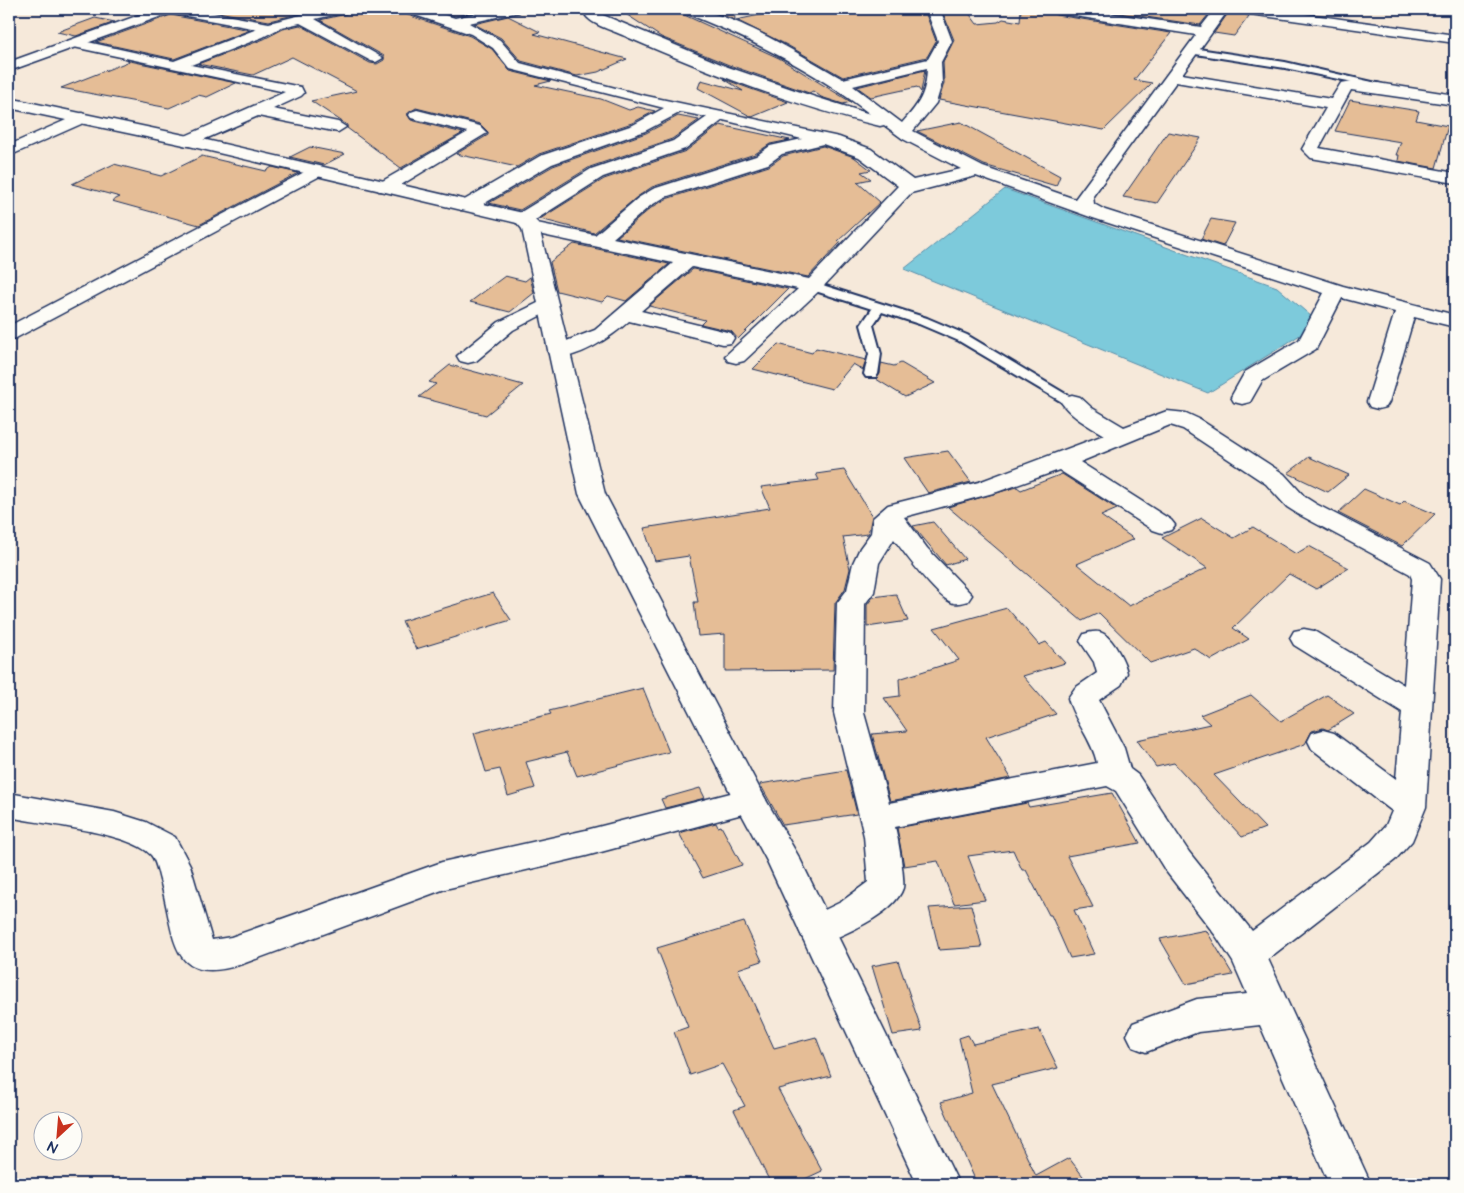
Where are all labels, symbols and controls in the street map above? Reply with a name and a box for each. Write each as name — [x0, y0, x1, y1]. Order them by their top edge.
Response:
north arrow — [32, 1110, 82, 1160]
text: N — [44, 1136, 61, 1158]

